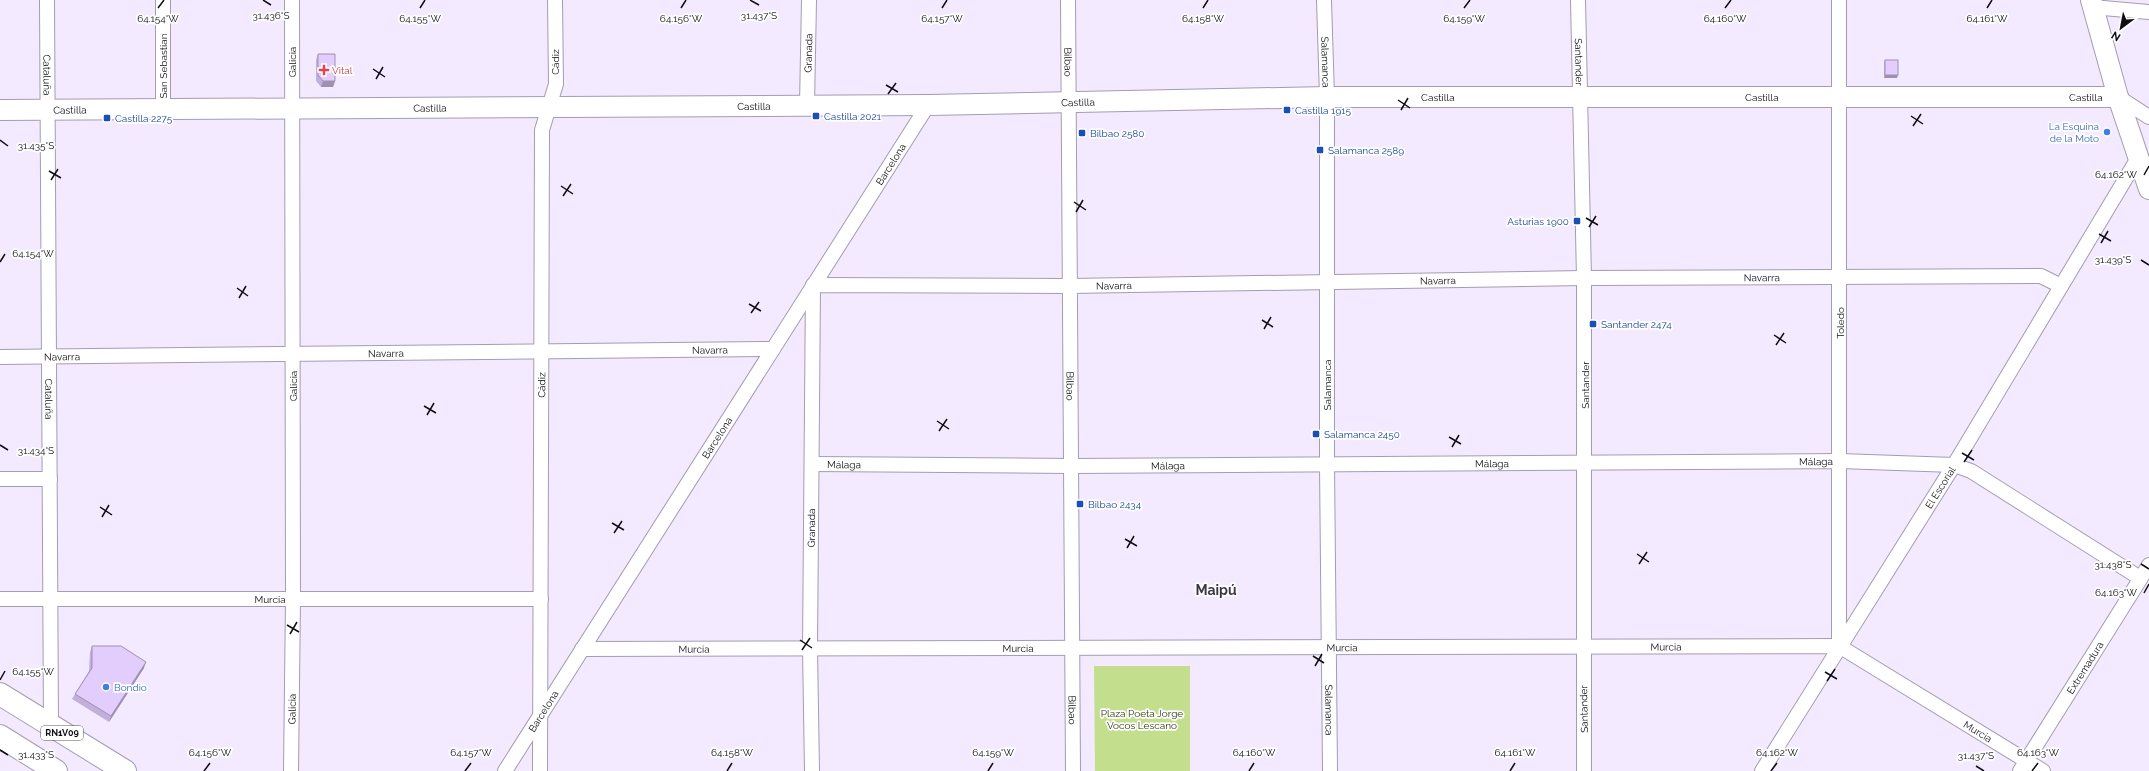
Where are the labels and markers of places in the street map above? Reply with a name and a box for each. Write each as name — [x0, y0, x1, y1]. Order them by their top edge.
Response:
marker: Vital — [319, 65, 329, 75]
place label: Vital — [332, 65, 353, 76]
marker: Castilla 1915 — [1282, 105, 1292, 115]
place label: Castilla 1915 — [1295, 105, 1352, 116]
marker: Castilla 2021 — [811, 111, 821, 121]
place label: Castilla 2021 — [824, 111, 882, 122]
marker: Castilla 2275 — [102, 113, 112, 123]
place label: Castilla 2275 — [115, 113, 173, 124]
place label: La Esquina de la Moto — [2049, 121, 2099, 144]
marker: La Esquina de la Moto — [2102, 127, 2112, 137]
marker: Bilbao 2580 — [1077, 128, 1087, 138]
place label: Bilbao 2580 — [1090, 128, 1144, 139]
marker: Salamanca 2589 — [1315, 145, 1325, 155]
place label: Salamanca 2589 — [1328, 145, 1404, 156]
place label: Asturias 1900 — [1507, 216, 1569, 227]
marker: Asturias 1900 — [1572, 216, 1582, 226]
marker: Santander 2474 — [1588, 319, 1598, 329]
place label: Santander 2474 — [1601, 319, 1672, 330]
marker: Salamanca 2450 — [1311, 429, 1321, 439]
place label: Salamanca 2450 — [1324, 429, 1400, 440]
marker: Bilbao 2434 — [1075, 499, 1085, 509]
place label: Bilbao 2434 — [1088, 499, 1142, 510]
marker: Bondio — [101, 682, 111, 692]
place label: Bondio — [114, 682, 147, 693]

